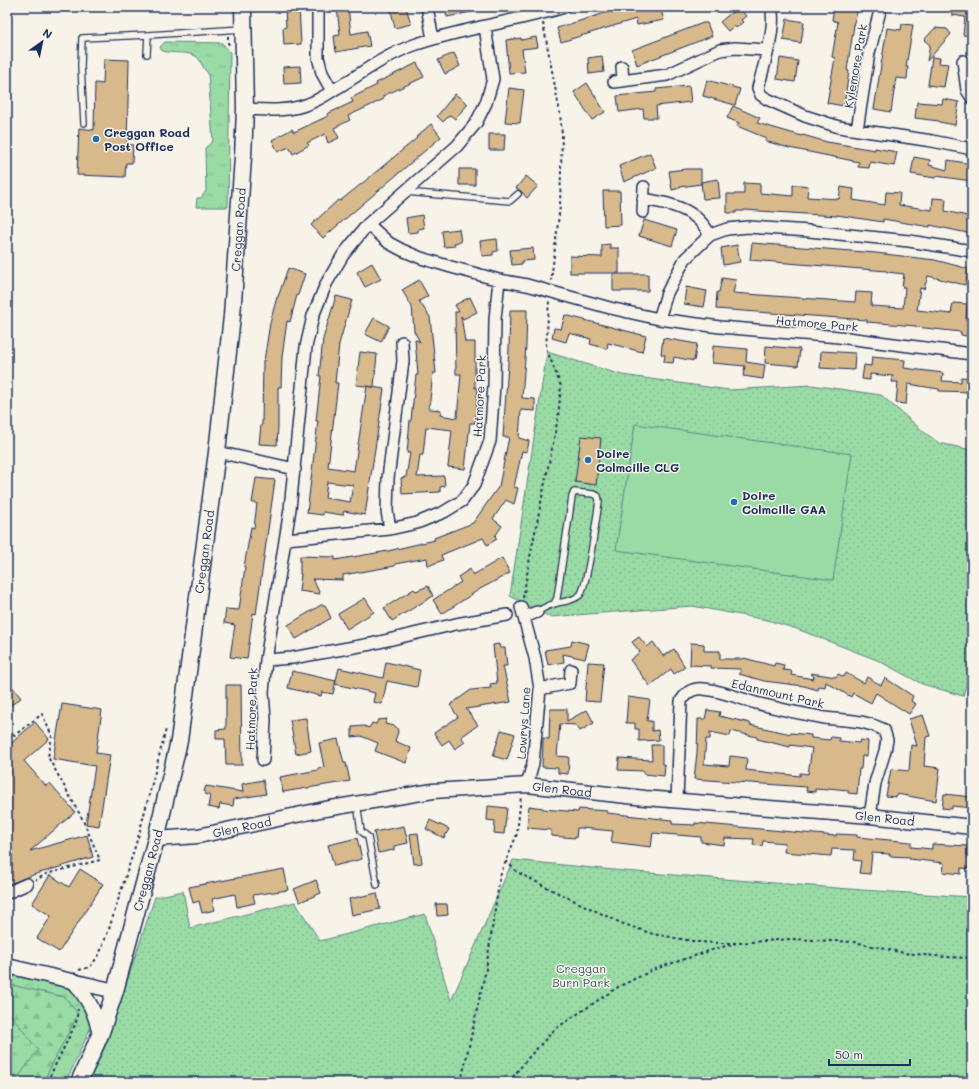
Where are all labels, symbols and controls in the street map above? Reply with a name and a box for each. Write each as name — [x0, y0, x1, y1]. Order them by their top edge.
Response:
north arrow — [22, 22, 62, 62]
street label: Kylemore Park — [840, 23, 870, 109]
text: N — [40, 25, 55, 42]
place label: Creggan Road Post Office — [104, 124, 190, 154]
marker: Creggan Road Post Office — [91, 134, 101, 144]
street label: Creggan Road — [227, 187, 249, 272]
street label: Hatmore Park — [775, 311, 859, 335]
street label: Hatmore Park — [469, 354, 489, 438]
place label: Doire Colmcille CLG — [596, 445, 679, 475]
marker: Doire Colmcille CLG — [583, 455, 593, 465]
place label: Doire Colmcille GAA — [742, 487, 826, 517]
marker: Doire Colmcille GAA — [729, 497, 739, 507]
street label: Creggan Road — [190, 509, 217, 594]
street label: Hatmore Park — [242, 667, 260, 751]
street label: Edanmount Park — [730, 675, 826, 711]
street label: Lowrys Lane — [512, 686, 534, 760]
street label: Glen Road — [532, 778, 593, 800]
street label: Glen Road — [854, 807, 916, 829]
street label: Glen Road — [211, 813, 273, 841]
street label: Creggan Road — [129, 827, 166, 913]
park label: Creggan Burn Park — [552, 960, 610, 990]
scale bar — [829, 1041, 910, 1067]
text: 50 m — [835, 1046, 863, 1062]

